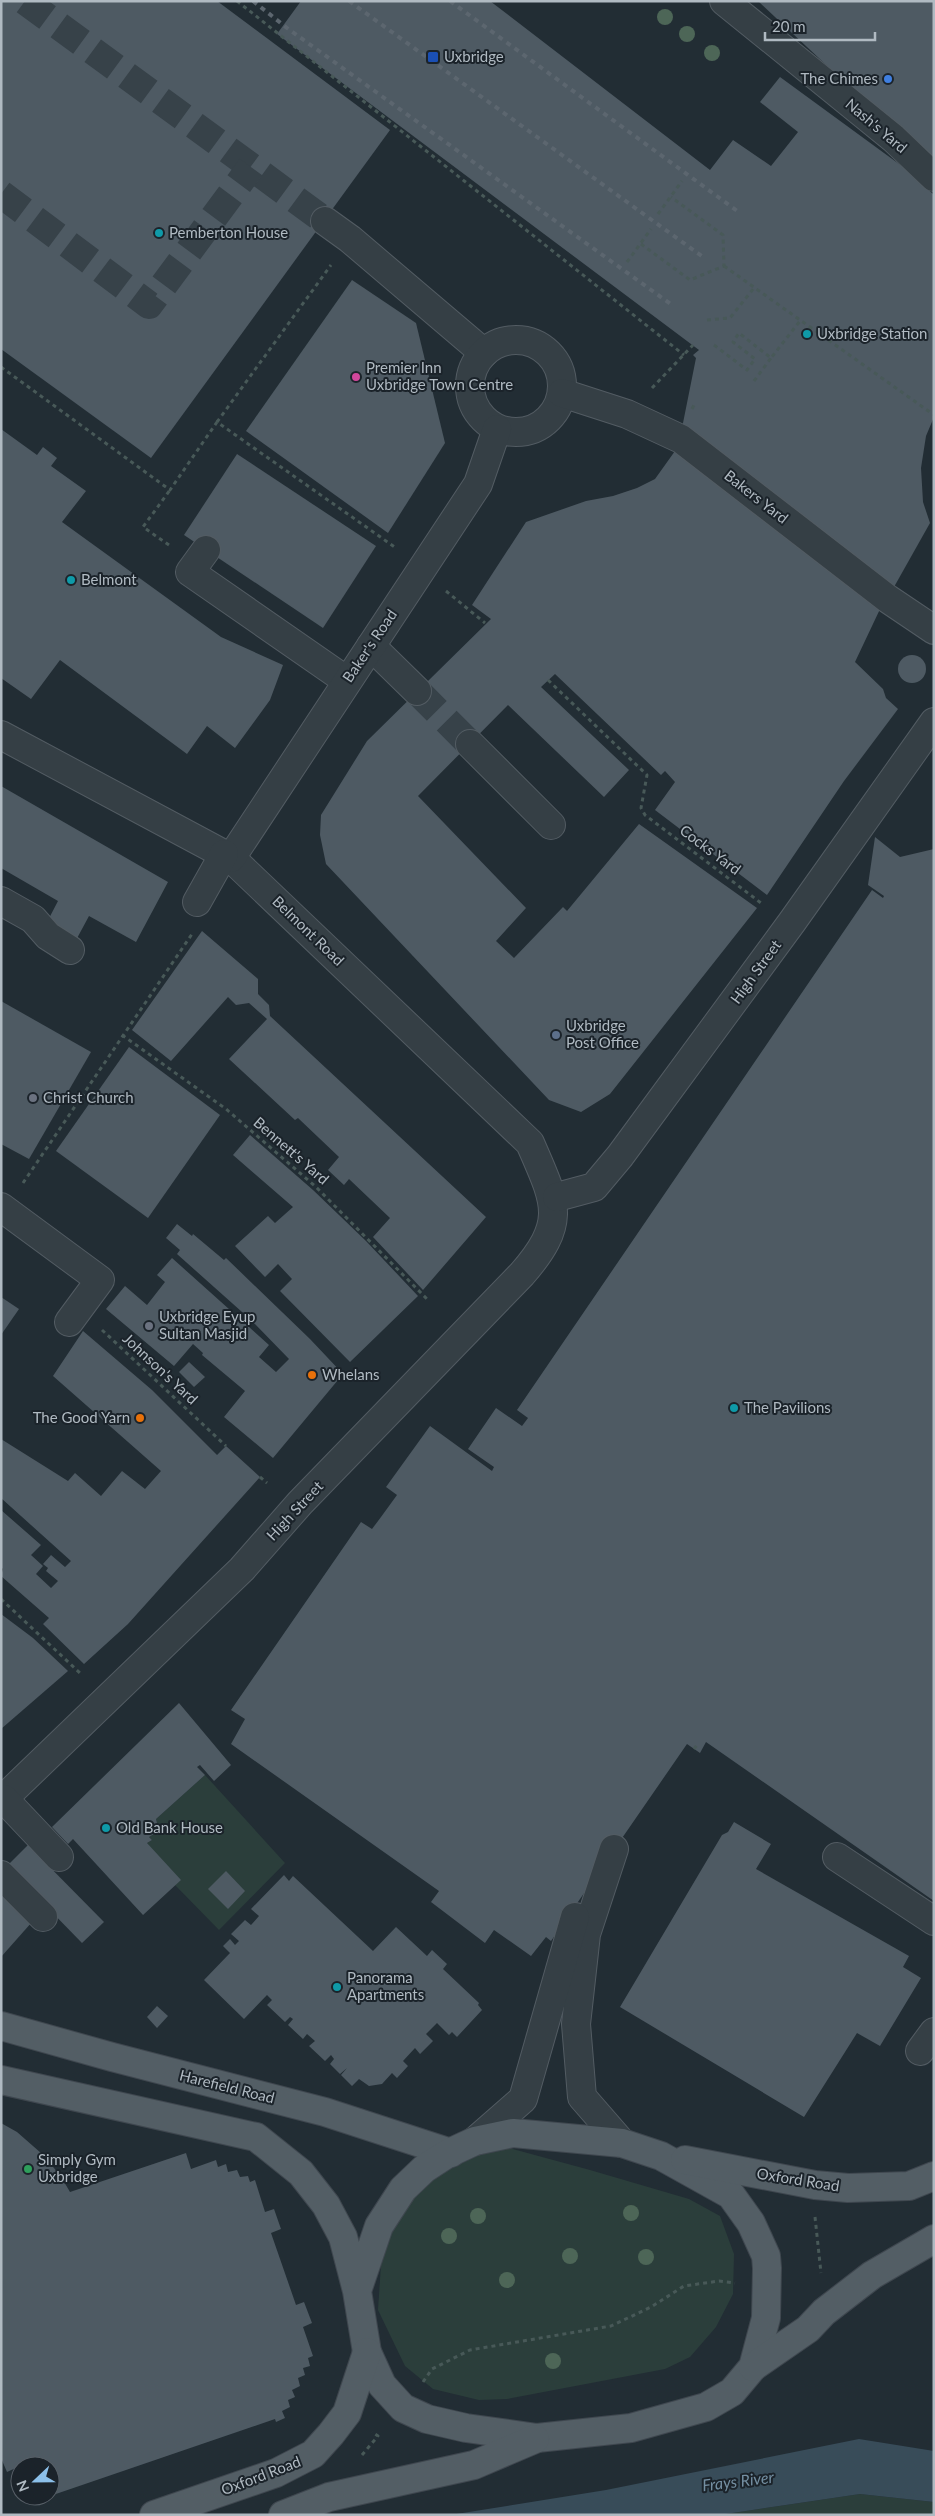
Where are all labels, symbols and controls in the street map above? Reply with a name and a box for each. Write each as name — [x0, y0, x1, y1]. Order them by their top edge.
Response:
scale bar — [765, 10, 875, 42]
text: 20 m — [772, 17, 806, 35]
place label: Uxbridge — [444, 47, 504, 65]
marker: Uxbridge — [426, 50, 440, 64]
place label: The Chimes — [800, 69, 878, 87]
marker: The Chimes — [882, 73, 894, 85]
street label: Nash's Yard — [842, 94, 911, 156]
place label: Pemberton House — [169, 223, 288, 241]
marker: Pemberton House — [153, 227, 165, 239]
place label: Uxbridge Station — [817, 324, 927, 342]
marker: Uxbridge Station — [801, 328, 813, 340]
place label: Premier Inn Uxbridge Town Centre — [366, 358, 513, 393]
marker: Premier Inn Uxbridge Town Centre — [350, 371, 362, 383]
street label: Bakers Yard — [721, 466, 792, 527]
place label: Belmont — [81, 570, 137, 588]
marker: Belmont — [65, 574, 77, 586]
street label: Baker's Road — [338, 606, 400, 685]
street label: Cocks Yard — [677, 820, 745, 878]
street label: Belmont Road — [269, 892, 348, 969]
street label: High Street — [726, 936, 785, 1007]
place label: Uxbridge Post Office — [566, 1016, 639, 1051]
marker: Uxbridge Post Office — [550, 1029, 562, 1041]
place label: Christ Church — [43, 1088, 134, 1106]
marker: Christ Church — [27, 1092, 39, 1104]
street label: Bennett's Yard — [250, 1113, 333, 1188]
place label: Uxbridge Eyup Sultan Masjid — [159, 1307, 255, 1342]
marker: Uxbridge Eyup Sultan Masjid — [143, 1320, 155, 1332]
street label: Johnson's Yard — [119, 1329, 202, 1408]
place label: Whelans — [322, 1365, 380, 1383]
marker: Whelans — [306, 1369, 318, 1381]
place label: The Pavilions — [744, 1398, 831, 1416]
marker: The Pavilions — [728, 1402, 740, 1414]
place label: The Good Yarn — [33, 1408, 130, 1426]
marker: The Good Yarn — [134, 1412, 146, 1424]
street label: High Street — [262, 1477, 327, 1544]
place label: Old Bank House — [116, 1818, 223, 1836]
marker: Old Bank House — [100, 1822, 112, 1834]
place label: Panorama Apartments — [347, 1968, 424, 2003]
marker: Panorama Apartments — [331, 1981, 343, 1993]
street label: Harefield Road — [178, 2066, 277, 2107]
place label: Simply Gym Uxbridge — [38, 2150, 116, 2185]
marker: Simply Gym Uxbridge — [22, 2163, 34, 2175]
street label: Oxford Road — [756, 2164, 841, 2194]
street label: Oxford Road — [218, 2452, 303, 2498]
north arrow — [10, 2456, 60, 2506]
water label: Frays River — [701, 2467, 775, 2494]
text: N — [13, 2478, 32, 2494]

